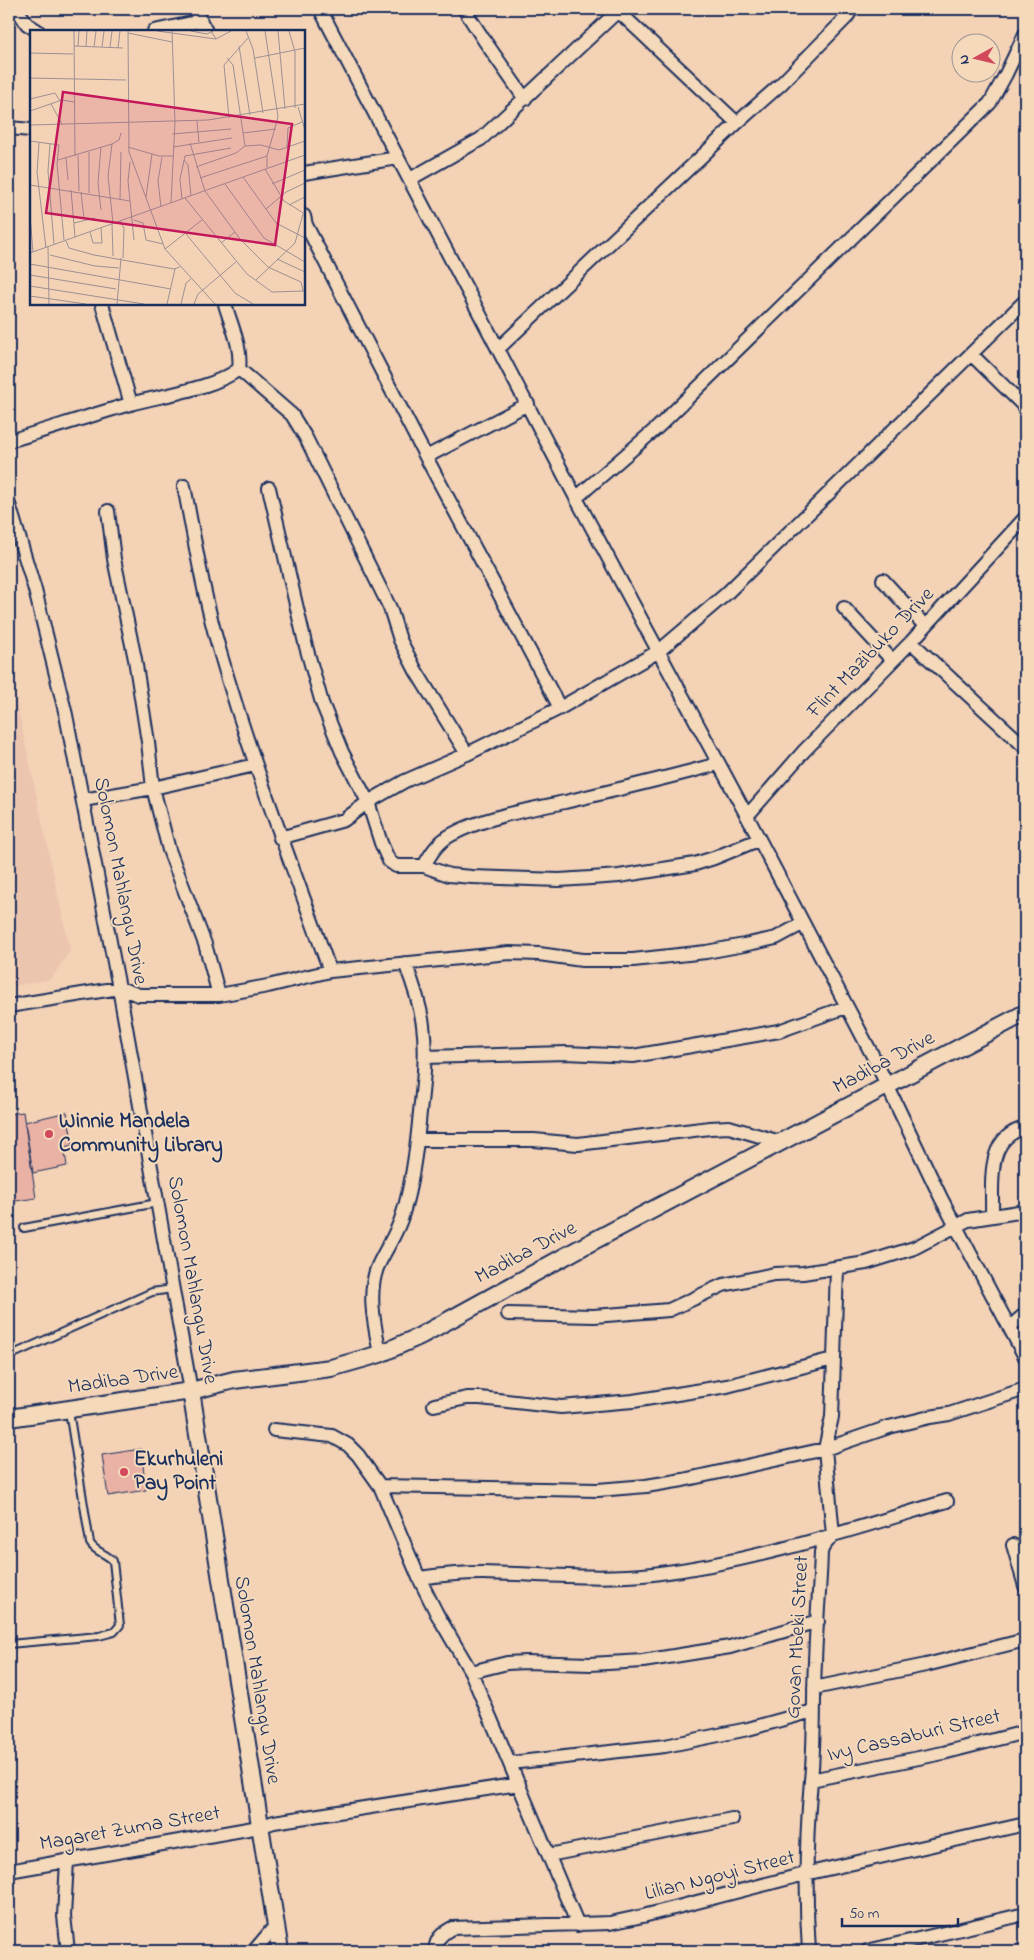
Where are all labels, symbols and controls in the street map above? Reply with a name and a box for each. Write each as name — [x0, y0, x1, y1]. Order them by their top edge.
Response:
inset map — [30, 30, 305, 305]
north arrow — [952, 32, 1002, 82]
text: N — [954, 53, 976, 66]
street label: Flint Mazibuko Drive — [800, 580, 942, 726]
street label: Solomon Mahlangu Drive — [83, 775, 155, 988]
street label: Madiba Drive — [828, 1023, 941, 1102]
place label: Winnie Mandela Community Library — [59, 1107, 223, 1163]
marker: Winnie Mandela Community Library — [43, 1128, 55, 1140]
street label: Solomon Mahlangu Drive — [157, 1174, 225, 1387]
street label: Madiba Drive — [470, 1213, 583, 1292]
street label: Madiba Drive — [66, 1357, 181, 1403]
place label: Ekurhuleni Pay Point — [134, 1445, 224, 1501]
marker: Ekurhuleni Pay Point — [118, 1466, 130, 1478]
street label: Govan Mbeki Street — [779, 1555, 817, 1719]
street label: Solomon Mahlangu Drive — [224, 1574, 288, 1787]
street label: Ivy Cassaburi Street — [824, 1701, 1004, 1772]
street label: Magaret Zuma Street — [37, 1798, 223, 1862]
street label: Lilian Ngoyi Street — [642, 1843, 799, 1911]
scale bar — [842, 1895, 958, 1927]
text: 50 m — [849, 1903, 880, 1925]

